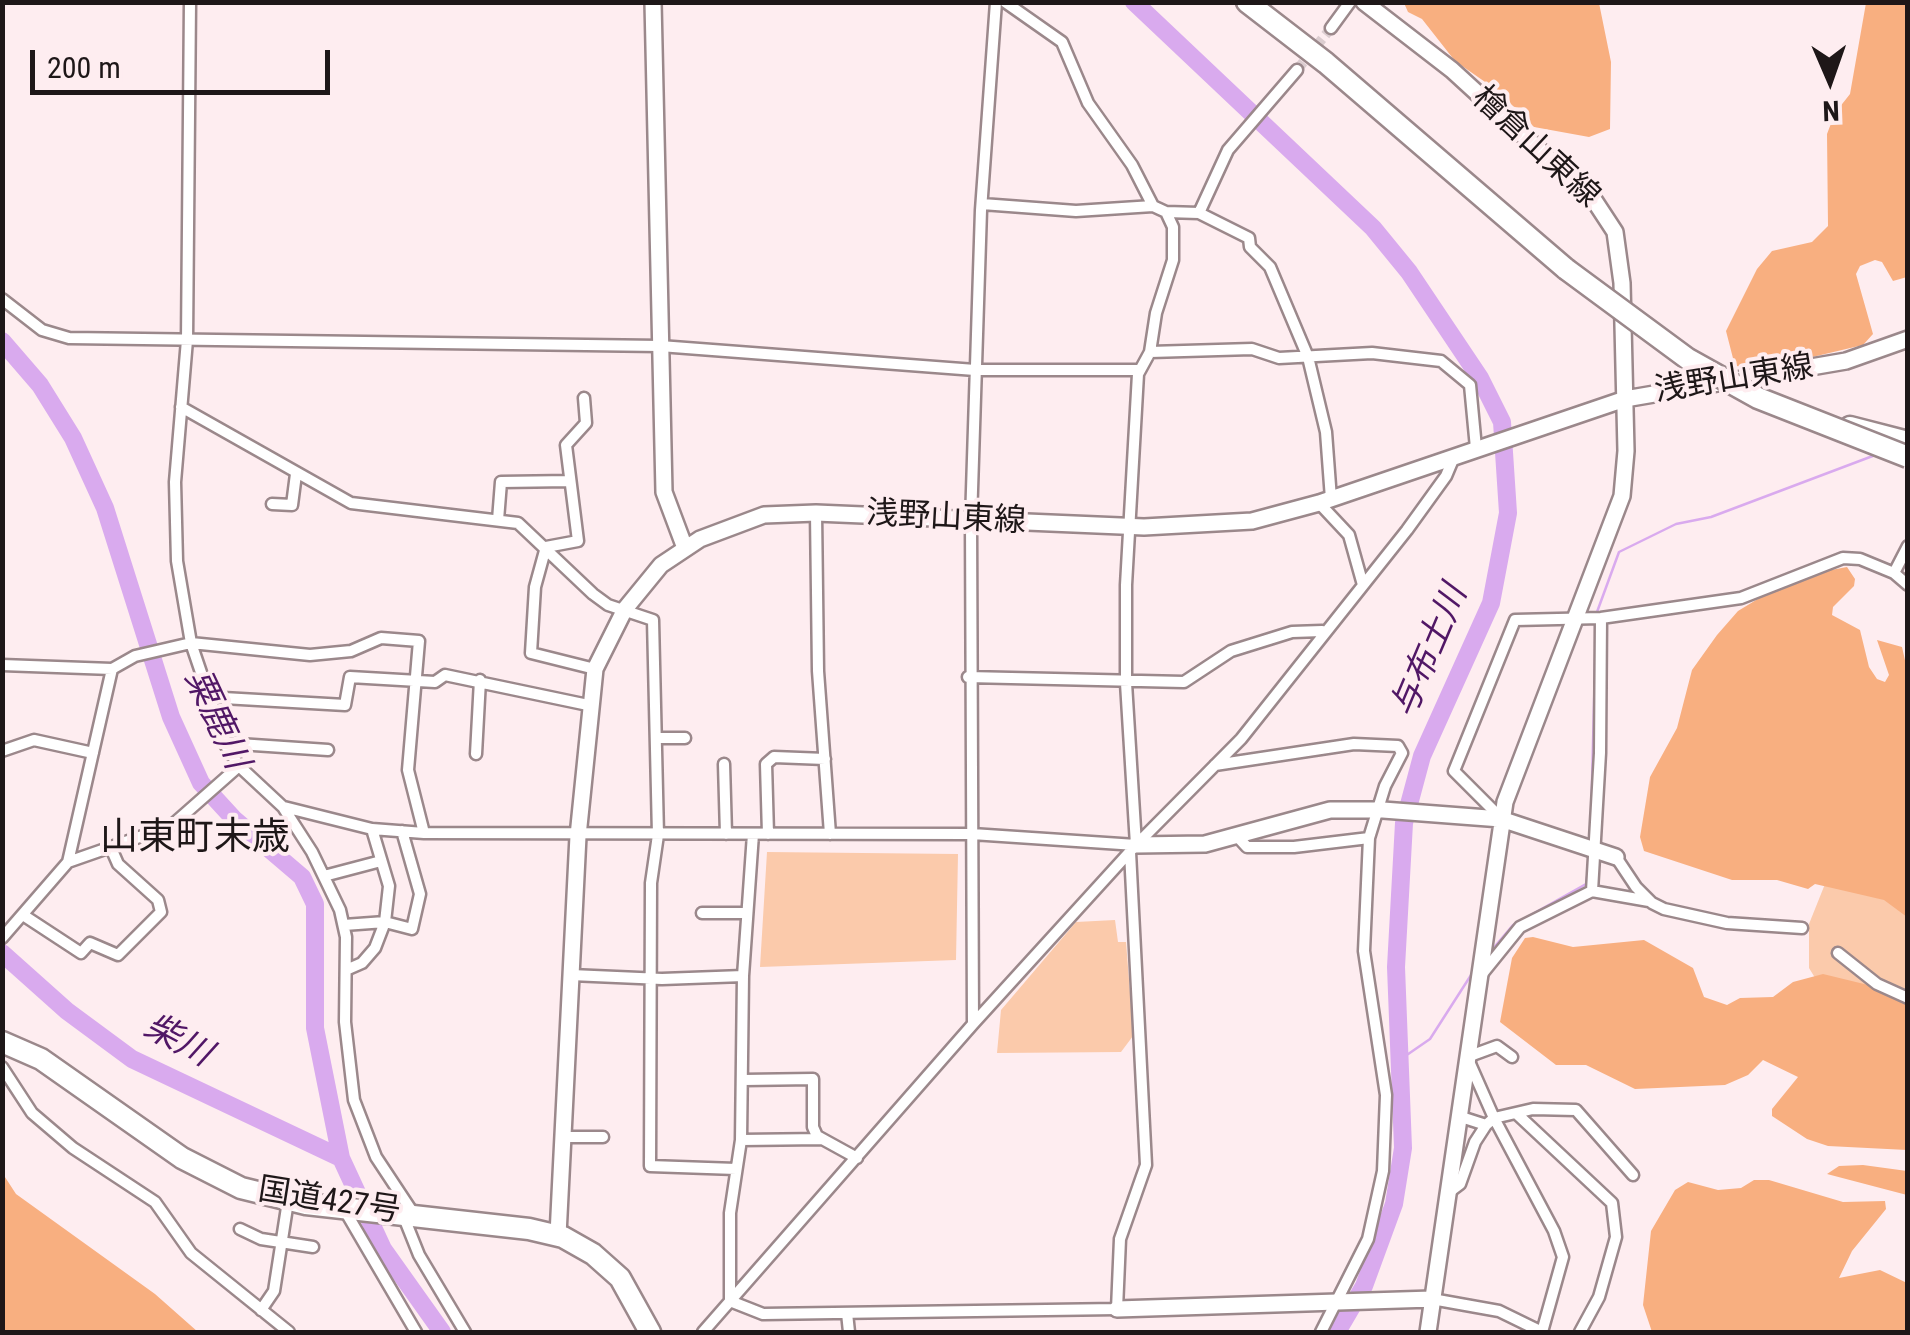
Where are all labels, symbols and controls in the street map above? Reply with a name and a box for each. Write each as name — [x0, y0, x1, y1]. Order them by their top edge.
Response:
scale bar — [35, 30, 335, 92]
north arrow — [1780, 30, 1880, 130]
text: 200 m — [47, 50, 121, 85]
street label: 檜倉山東線 — [1463, 79, 1607, 217]
text: N — [1822, 94, 1840, 127]
street label: 浅野山東線 — [1652, 349, 1816, 411]
street label: 浅野山東線 — [865, 496, 1027, 542]
water label: 与布土川 — [1384, 579, 1478, 725]
water label: 粟鹿川 — [174, 664, 256, 776]
district label: 山東町末歳 — [100, 816, 290, 862]
water label: 柴川 — [136, 1007, 218, 1077]
street label: 国道427号 — [255, 1172, 403, 1232]

